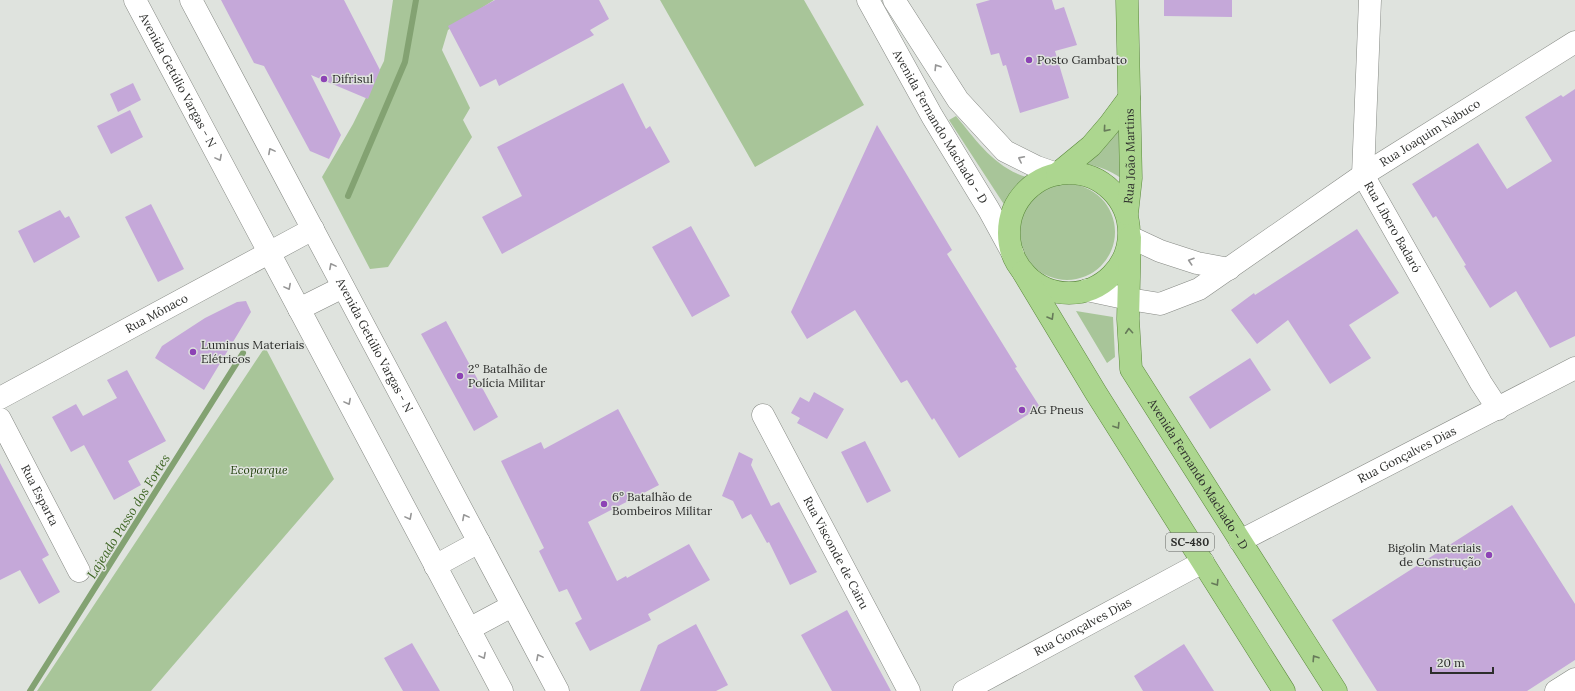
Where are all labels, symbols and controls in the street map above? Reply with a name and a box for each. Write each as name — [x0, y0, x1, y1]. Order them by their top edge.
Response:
street label: Avenida Getúlio Vargas - N — [136, 10, 220, 150]
street label: Avenida Fernando Machado - D — [889, 46, 991, 206]
place label: Posto Gambatto — [1037, 52, 1127, 67]
marker: Posto Gambatto — [1024, 55, 1034, 65]
one-way arrow — [934, 64, 942, 71]
place label: Difrisul — [332, 71, 373, 86]
marker: Difrisul — [319, 74, 329, 84]
street label: Rua Joaquim Nabuco — [1377, 95, 1483, 170]
street label: Rua João Martins — [1120, 108, 1138, 205]
one-way arrow — [1103, 124, 1110, 132]
one-way arrow — [269, 148, 276, 155]
one-way arrow — [214, 154, 222, 161]
one-way arrow — [1017, 156, 1025, 164]
street label: Rua Líbero Badaró — [1361, 179, 1425, 275]
one-way arrow — [1187, 257, 1194, 266]
one-way arrow — [330, 263, 337, 270]
street label: Avenida Getúlio Vargas - N — [333, 274, 417, 415]
one-way arrow — [283, 283, 290, 290]
street label: Rua Mônaco — [123, 290, 190, 336]
one-way arrow — [1046, 313, 1053, 320]
one-way arrow — [1125, 328, 1133, 334]
place label: Luminus Materiais Elétricos — [201, 337, 305, 366]
marker: Luminus Materiais Elétricos — [188, 347, 198, 357]
place label: 2º Batalhão de Polícia Militar — [468, 361, 548, 390]
marker: 2º Batalhão de Polícia Militar — [455, 371, 465, 381]
street label: Avenida Fernando Machado - D — [1144, 395, 1252, 552]
one-way arrow — [344, 398, 351, 405]
place label: AG Pneus — [1029, 402, 1084, 417]
marker: AG Pneus — [1017, 405, 1027, 415]
one-way arrow — [1112, 422, 1120, 429]
street label: Rua Gonçalves Dias — [1355, 422, 1459, 486]
water label: Lajeado Passo dos Fortes — [83, 451, 174, 582]
street label: Rua Esparta — [18, 462, 62, 528]
park label: Ecoparque — [230, 462, 288, 477]
place label: 6º Batalhão de Bombeiros Militar — [612, 489, 713, 518]
street label: Rua Visconde de Cairu — [800, 494, 872, 612]
marker: 6º Batalhão de Bombeiros Militar — [599, 499, 609, 509]
one-way arrow — [405, 513, 412, 520]
one-way arrow — [463, 514, 470, 521]
road number: SC-480 — [1166, 533, 1214, 551]
place label: Bigolin Materiais de Construção — [1388, 540, 1481, 569]
marker: Bigolin Materiais de Construção — [1484, 550, 1494, 560]
one-way arrow — [1211, 579, 1219, 586]
street label: Rua Gonçalves Dias — [1031, 594, 1134, 659]
scale bar — [1431, 649, 1493, 675]
one-way arrow — [479, 652, 486, 660]
one-way arrow — [537, 653, 544, 661]
one-way arrow — [1312, 655, 1320, 662]
text: 20 m — [1437, 655, 1465, 670]

